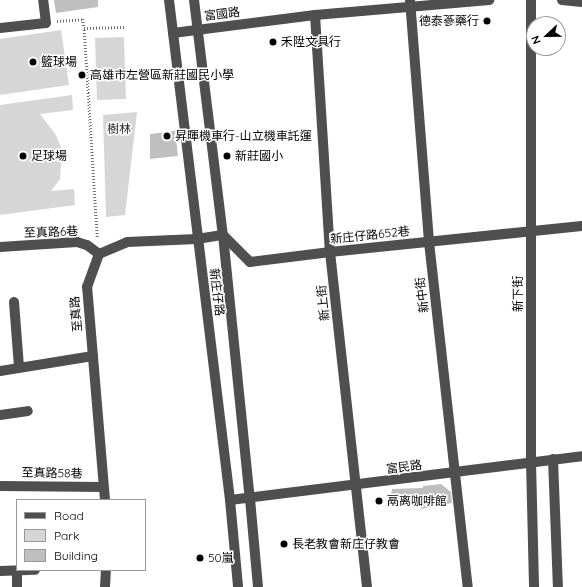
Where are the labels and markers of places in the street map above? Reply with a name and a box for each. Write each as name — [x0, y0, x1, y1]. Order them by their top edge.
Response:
place label: 德泰蔘藥行 — [419, 14, 479, 28]
marker: 德泰蔘藥行 — [482, 16, 492, 26]
place label: 禾陞文具行 — [281, 35, 341, 49]
marker: 禾陞文具行 — [268, 37, 278, 47]
place label: 籃球場 — [41, 55, 77, 69]
marker: 籃球場 — [28, 57, 38, 67]
place label: 高雄市左營區新莊國民小學 — [90, 68, 234, 82]
marker: 高雄市左營區新莊國民小學 — [77, 70, 87, 80]
place label: 昇暉機車行-山立機車託運 — [175, 129, 312, 143]
marker: 昇暉機車行-山立機車託運 — [162, 131, 172, 141]
place label: 足球場 — [31, 149, 67, 163]
place label: 新莊國小 — [235, 149, 283, 163]
marker: 足球場 — [18, 151, 28, 161]
marker: 新莊國小 — [222, 151, 232, 161]
place label: 鬲离咖啡館 — [387, 494, 447, 508]
marker: 鬲离咖啡館 — [374, 496, 384, 506]
place label: 長老教會新庄仔教會 — [292, 537, 400, 551]
marker: 長老教會新庄仔教會 — [279, 539, 289, 549]
place label: 50嵐 — [208, 551, 234, 565]
marker: 50嵐 — [195, 553, 205, 563]

